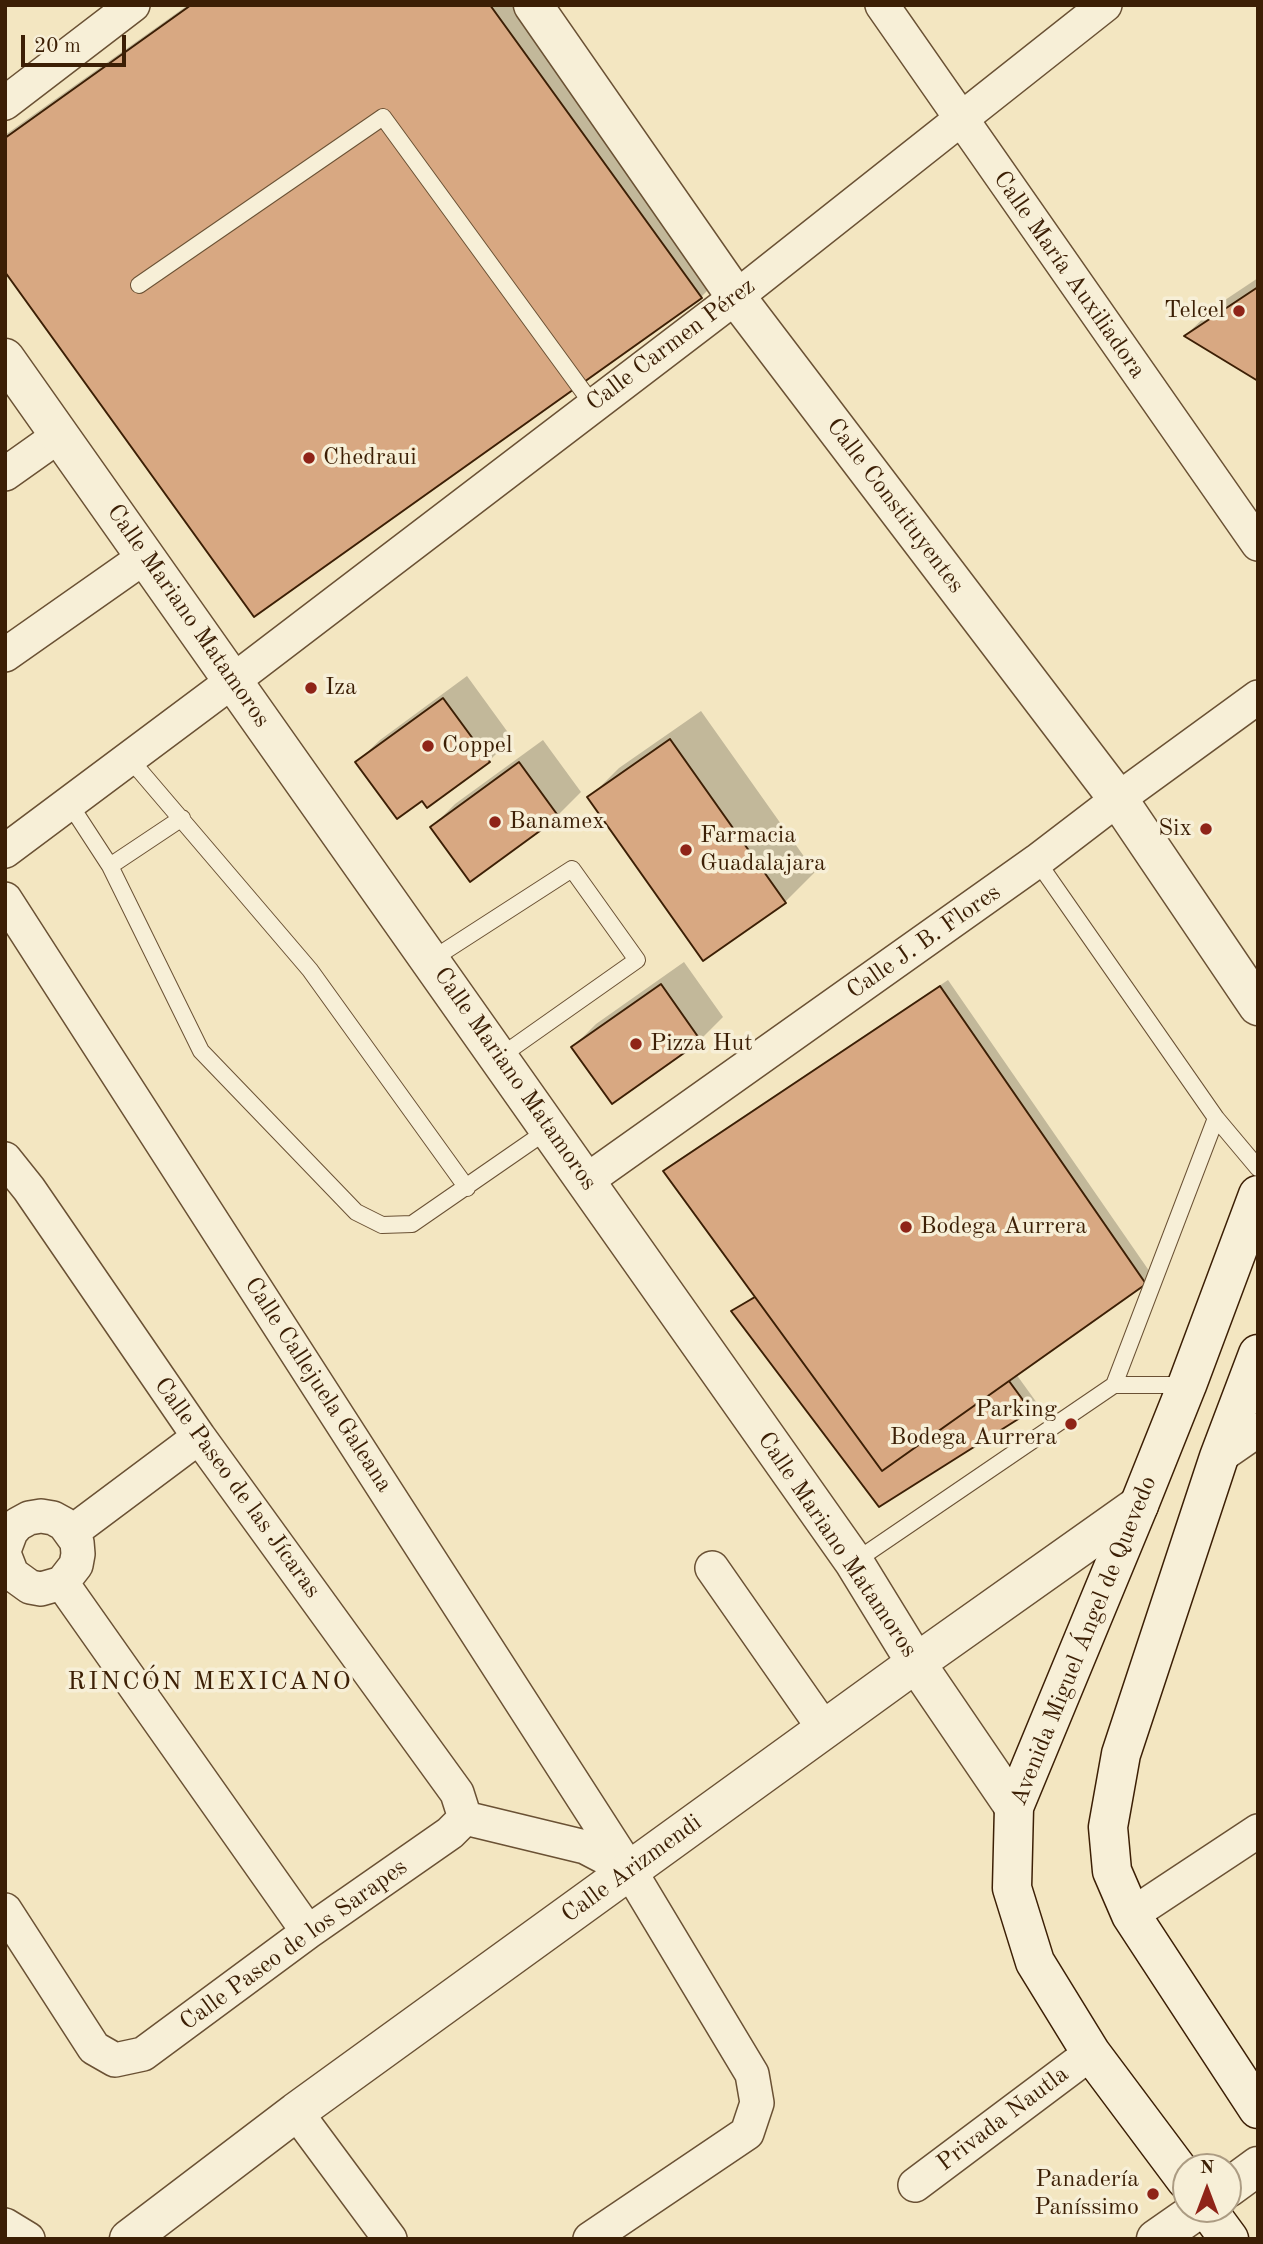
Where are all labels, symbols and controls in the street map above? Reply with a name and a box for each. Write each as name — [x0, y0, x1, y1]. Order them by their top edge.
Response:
scale bar — [24, 21, 130, 65]
text: 20 m — [34, 36, 81, 57]
street label: Calle María Auxiliadora — [986, 166, 1152, 384]
street label: Calle Carmen Pérez — [581, 272, 761, 418]
place label: Telcel — [1164, 297, 1225, 325]
marker: Telcel — [1231, 303, 1247, 319]
street label: Calle Constituyentes — [820, 413, 970, 599]
place label: Chedraui — [323, 444, 417, 472]
marker: Chedraui — [301, 450, 317, 466]
street label: Calle Mariano Matamoros — [100, 499, 276, 733]
place label: Iza — [325, 674, 357, 702]
marker: Iza — [303, 680, 319, 696]
place label: Coppel — [442, 732, 512, 760]
marker: Coppel — [420, 738, 436, 754]
place label: Banamex — [509, 808, 605, 836]
marker: Banamex — [487, 814, 503, 830]
place label: Six — [1158, 815, 1192, 843]
marker: Six — [1198, 821, 1214, 837]
place label: Farmacia Guadalajara — [700, 822, 826, 878]
marker: Farmacia Guadalajara — [678, 842, 694, 858]
street label: Calle J. B. Flores — [842, 878, 1006, 1006]
street label: Calle Mariano Matamoros — [427, 962, 603, 1196]
place label: Pizza Hut — [650, 1030, 753, 1058]
marker: Pizza Hut — [628, 1036, 644, 1052]
place label: Bodega Aurrera — [920, 1213, 1087, 1241]
marker: Bodega Aurrera — [898, 1219, 914, 1235]
street label: Calle Callejuela Galeana — [238, 1272, 398, 1498]
street label: Calle Paseo de las Jícaras — [147, 1372, 327, 1604]
place label: Parking Bodega Aurrera — [890, 1396, 1057, 1452]
marker: Parking Bodega Aurrera — [1063, 1416, 1079, 1432]
street label: Calle Mariano Matamoros — [751, 1427, 923, 1663]
street label: Avenida Miguel Ángel de Quevedo — [1005, 1472, 1163, 1810]
district label: RINCÓN MEXICANO — [69, 1666, 351, 1698]
street label: Calle Arizmendi — [556, 1809, 708, 1929]
street label: Calle Paseo de los Sarapes — [175, 1853, 413, 2037]
street label: Privada Nautla — [931, 2060, 1075, 2178]
north arrow — [1172, 2153, 1242, 2223]
text: N — [1200, 2159, 1214, 2178]
place label: Panadería Paníssimo — [1034, 2166, 1139, 2222]
marker: Panadería Paníssimo — [1145, 2186, 1161, 2202]

